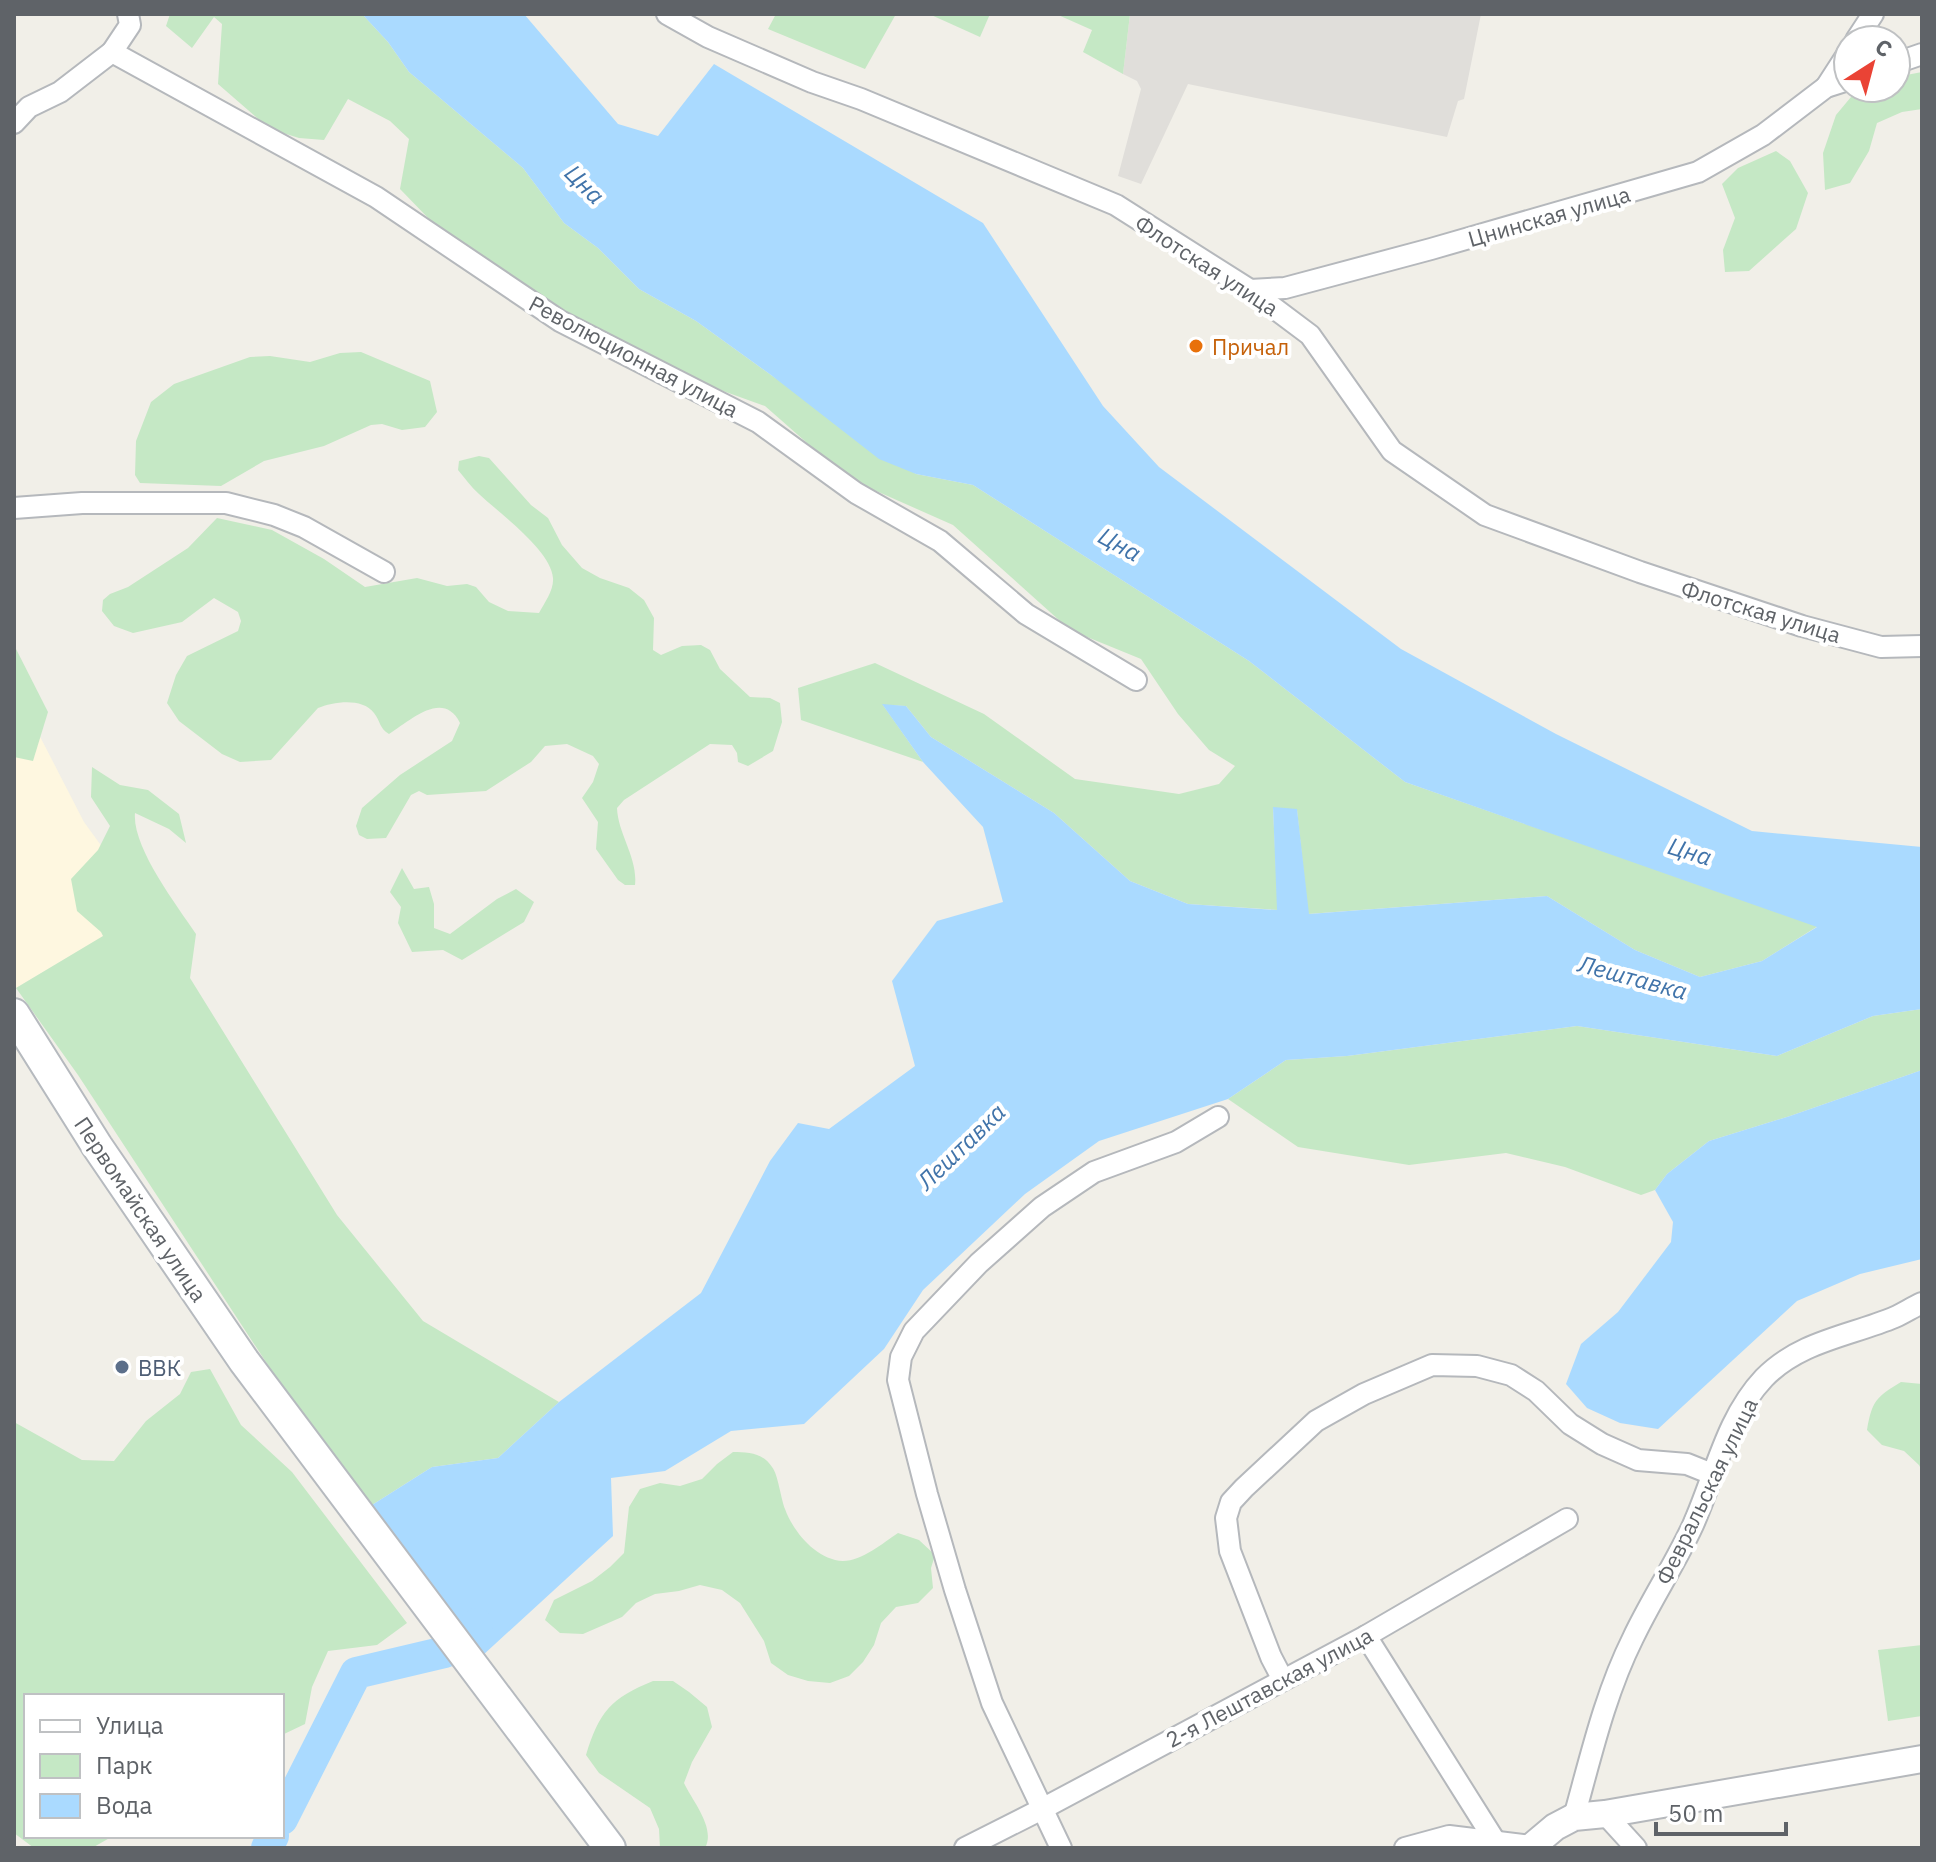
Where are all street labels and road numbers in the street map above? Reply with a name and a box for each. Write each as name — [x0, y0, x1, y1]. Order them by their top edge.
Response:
street label: Цнинская улица — [1465, 179, 1634, 253]
street label: Флотская улица — [1130, 208, 1284, 322]
street label: Революционная улица — [524, 288, 744, 424]
street label: Флотская улица — [1678, 573, 1845, 649]
street label: Первомайская улица — [68, 1111, 214, 1307]
street label: Февральская улица — [1648, 1393, 1764, 1589]
street label: 2-я Лештавская улица — [1161, 1620, 1378, 1754]

